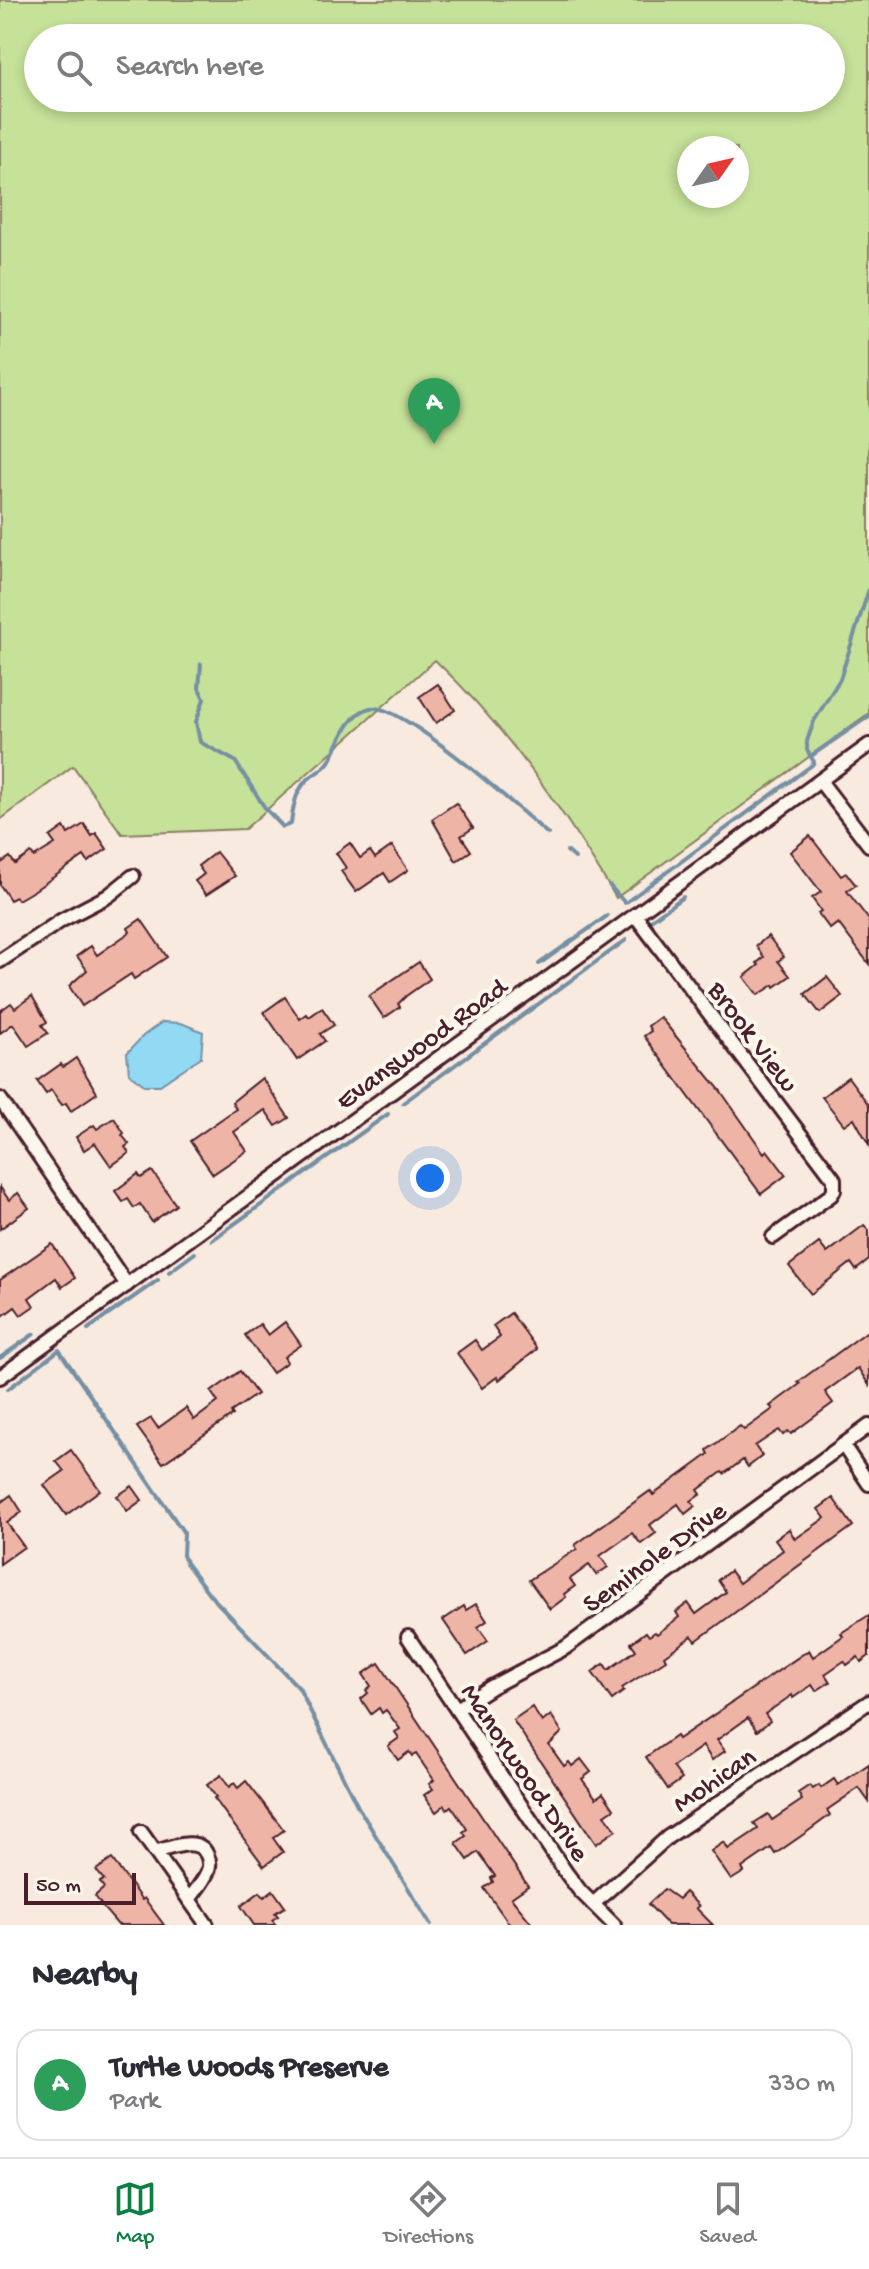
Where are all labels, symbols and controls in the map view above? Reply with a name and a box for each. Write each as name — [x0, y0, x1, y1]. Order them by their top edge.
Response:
search box — [24, 24, 845, 112]
icon: search — [52, 46, 96, 90]
text: Search here — [116, 51, 264, 86]
north arrow — [677, 136, 749, 208]
pin: A — [408, 378, 460, 444]
street label: Evanswood Road — [330, 971, 517, 1119]
street label: Brook View — [698, 975, 804, 1100]
your location — [410, 1158, 450, 1198]
street label: Seminole Drive — [577, 1495, 734, 1622]
street label: Manorwood Drive — [452, 1678, 595, 1869]
street label: Mohican — [668, 1742, 764, 1822]
scale bar — [24, 1869, 136, 1905]
text: 50 m — [36, 1874, 81, 1900]
text: Nearby — [32, 1957, 137, 1997]
text: Turtle Woods Preserve — [110, 2052, 389, 2087]
text: A — [52, 2070, 68, 2101]
text: 330 m — [769, 2070, 835, 2101]
text: Park — [110, 2087, 160, 2118]
tab: Map — [113, 2177, 157, 2251]
tab: Directions — [384, 2177, 473, 2251]
tab: Saved — [699, 2177, 756, 2251]

